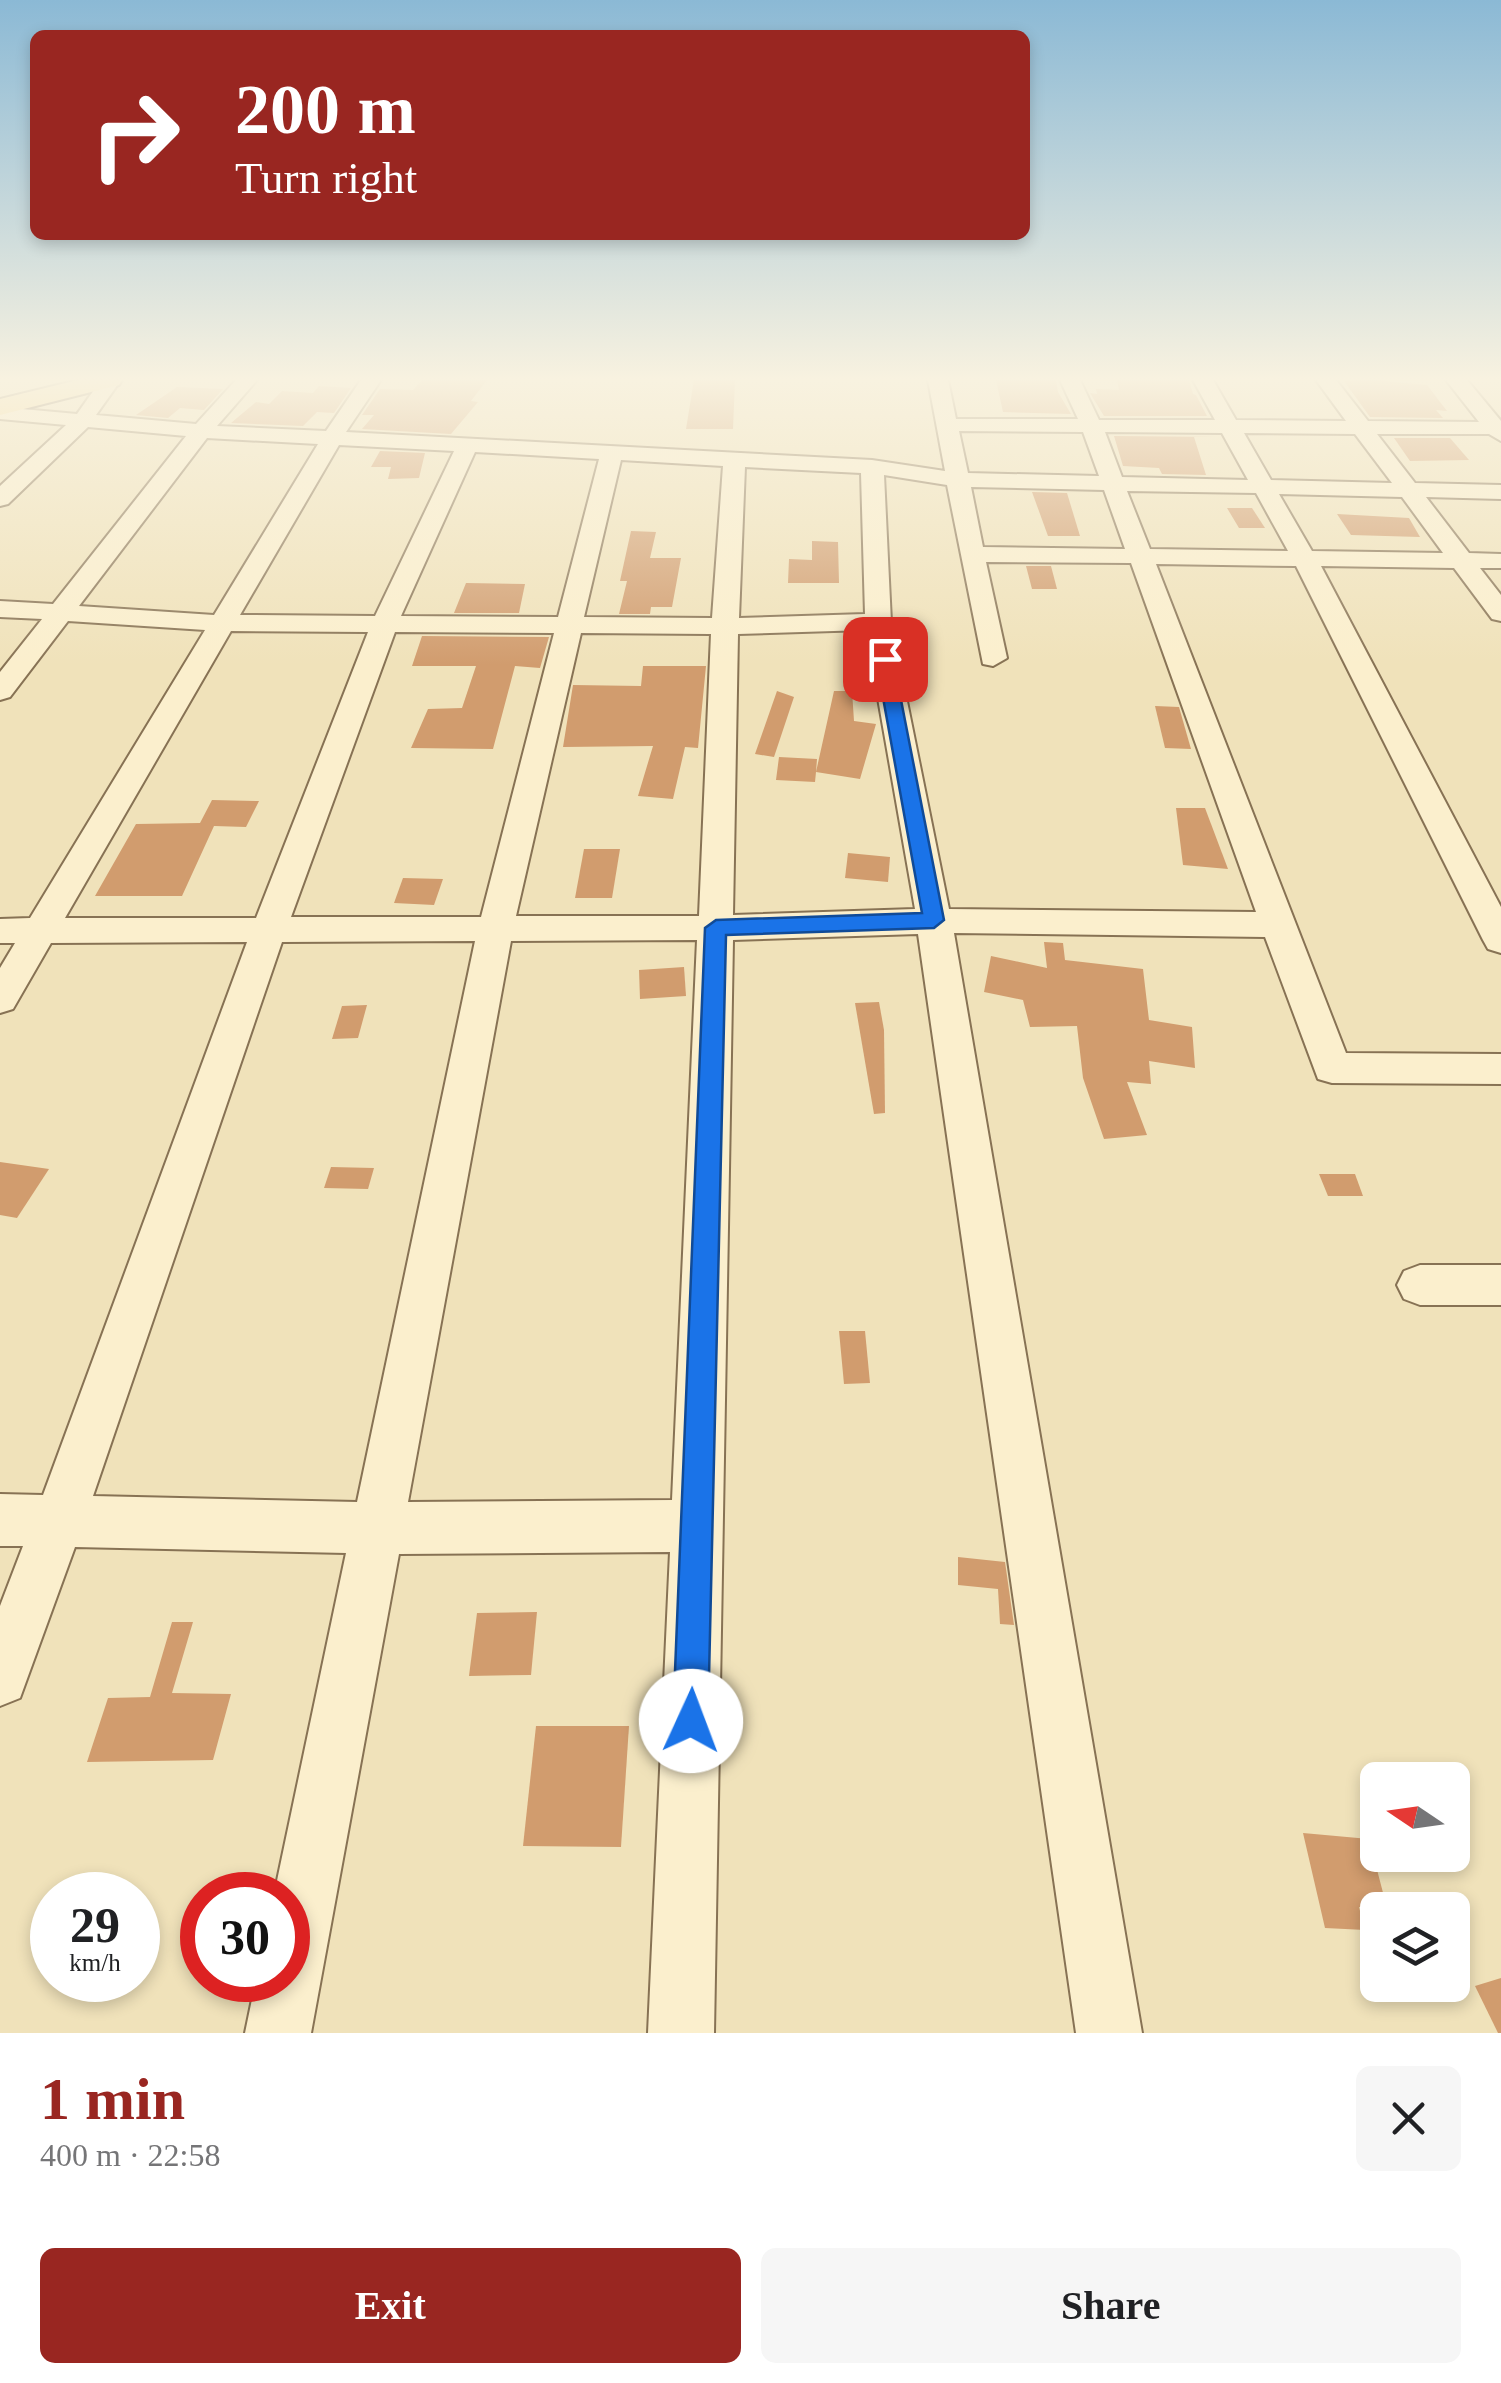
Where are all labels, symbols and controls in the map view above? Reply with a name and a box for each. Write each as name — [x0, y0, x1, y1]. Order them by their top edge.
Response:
icon: right — [70, 70, 200, 200]
text: 200 m — [235, 71, 416, 148]
text: Turn right — [235, 153, 417, 203]
pin — [843, 617, 928, 702]
icon: arrive — [858, 632, 913, 687]
position arrow — [639, 1669, 743, 1773]
north arrow — [1360, 1762, 1470, 1872]
map controls — [1360, 1762, 1470, 2002]
speed limit sign: 30 — [180, 1872, 310, 2002]
button: layers — [1360, 1892, 1470, 2002]
text: 29 — [70, 1897, 120, 1953]
text: km/h — [69, 1949, 121, 1976]
text: 1 min — [40, 2066, 185, 2132]
button: close — [1356, 2066, 1461, 2171]
text: 400 m · 22:58 — [40, 2137, 220, 2173]
button: Exit — [40, 2248, 741, 2363]
button: Share — [761, 2248, 1461, 2363]

